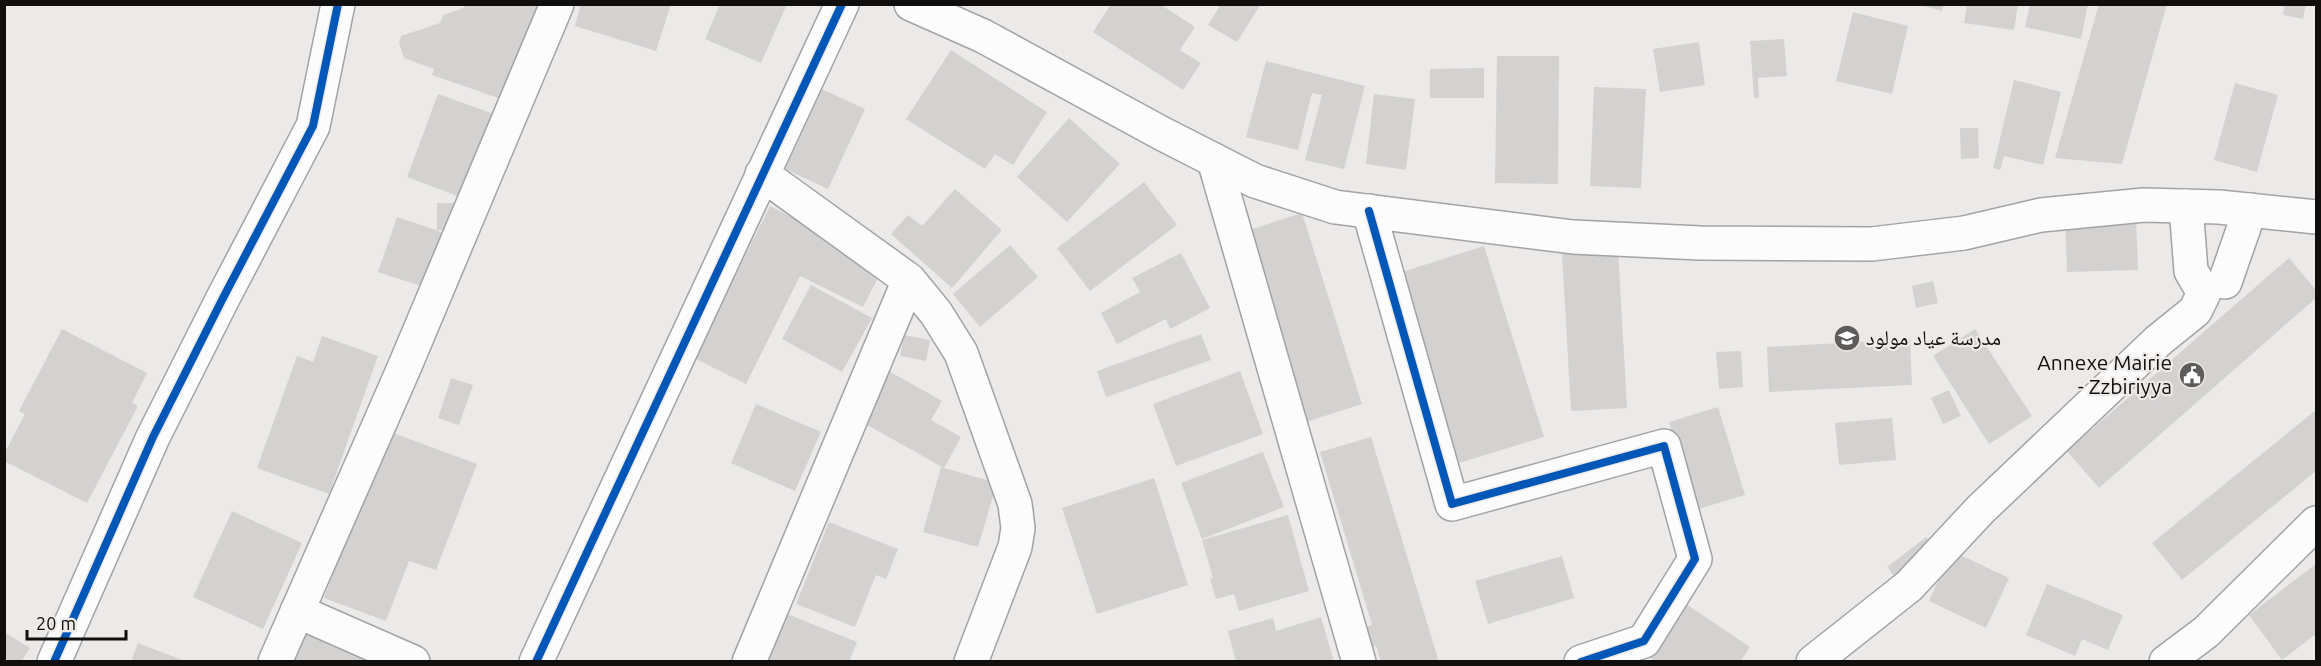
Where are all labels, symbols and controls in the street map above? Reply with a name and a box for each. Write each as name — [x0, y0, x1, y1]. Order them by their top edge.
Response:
school or university icon: مدرسة عياد مولود — [1832, 323, 1862, 353]
place label: مدرسة عياد مولود — [1866, 325, 2001, 349]
place label: Annexe Mairie - Zzbiriyya — [2037, 350, 2172, 398]
public building icon: Annexe Mairie - Zzbiriyya — [2177, 360, 2207, 390]
scale bar — [27, 603, 126, 641]
text: 20 m — [36, 613, 76, 633]

